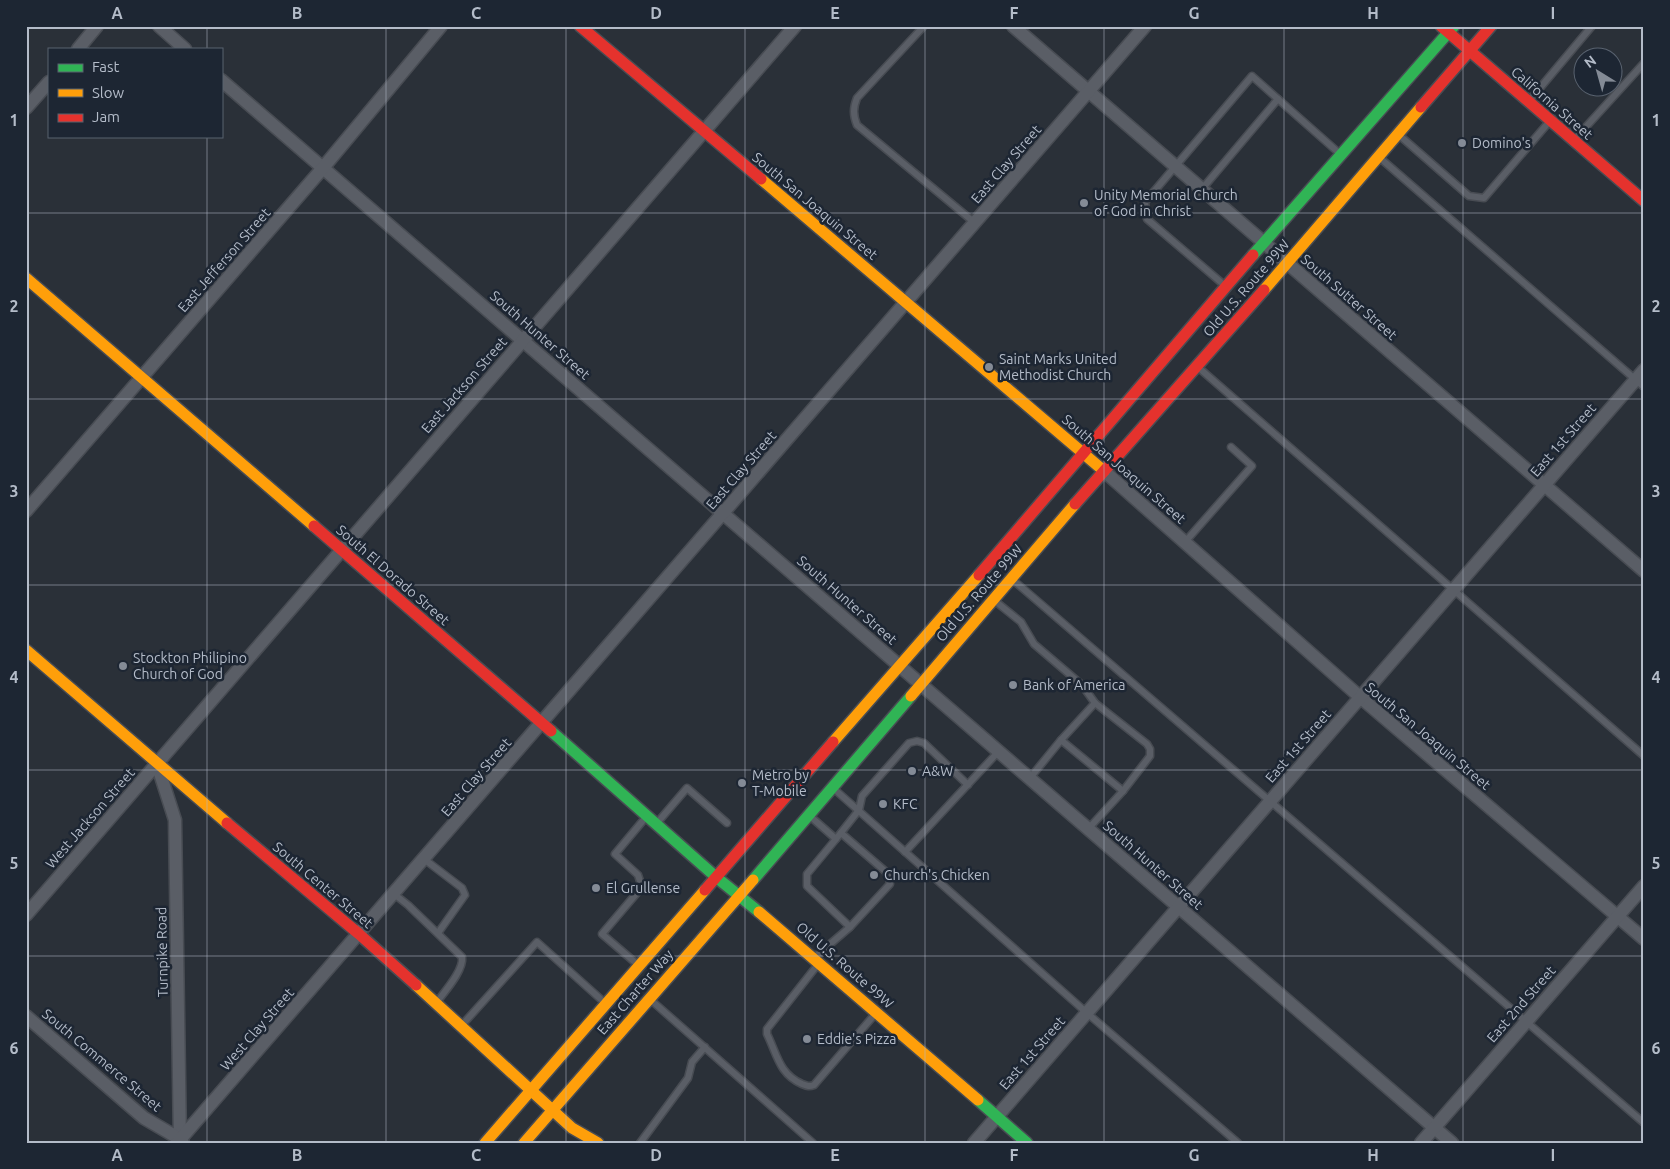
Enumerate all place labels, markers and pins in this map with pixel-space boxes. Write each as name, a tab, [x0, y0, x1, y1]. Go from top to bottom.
place label: Domino's	[1472, 135, 1531, 151]
marker: Domino's	[1456, 137, 1468, 149]
place label: Unity Memorial Church of God in Christ	[1094, 187, 1238, 219]
marker: Unity Memorial Church of God in Christ	[1078, 197, 1090, 209]
place label: Saint Marks United Methodist Church	[999, 351, 1117, 383]
marker: Saint Marks United Methodist Church	[983, 361, 995, 373]
place label: Stockton Philipino Church of God	[133, 650, 247, 682]
marker: Stockton Philipino Church of God	[117, 660, 129, 672]
place label: Bank of America	[1023, 677, 1125, 693]
marker: Bank of America	[1007, 679, 1019, 691]
place label: A&W	[922, 763, 953, 779]
marker: A&W	[906, 765, 918, 777]
place label: Metro by T-Mobile	[752, 767, 809, 799]
marker: Metro by T-Mobile	[736, 777, 748, 789]
place label: KFC	[893, 796, 918, 812]
marker: KFC	[877, 798, 889, 810]
place label: Church's Chicken	[884, 867, 990, 883]
marker: Church's Chicken	[868, 869, 880, 881]
place label: El Grullense	[606, 880, 680, 896]
marker: El Grullense	[590, 882, 602, 894]
place label: Eddie's Pizza	[817, 1031, 897, 1047]
marker: Eddie's Pizza	[801, 1033, 813, 1045]

